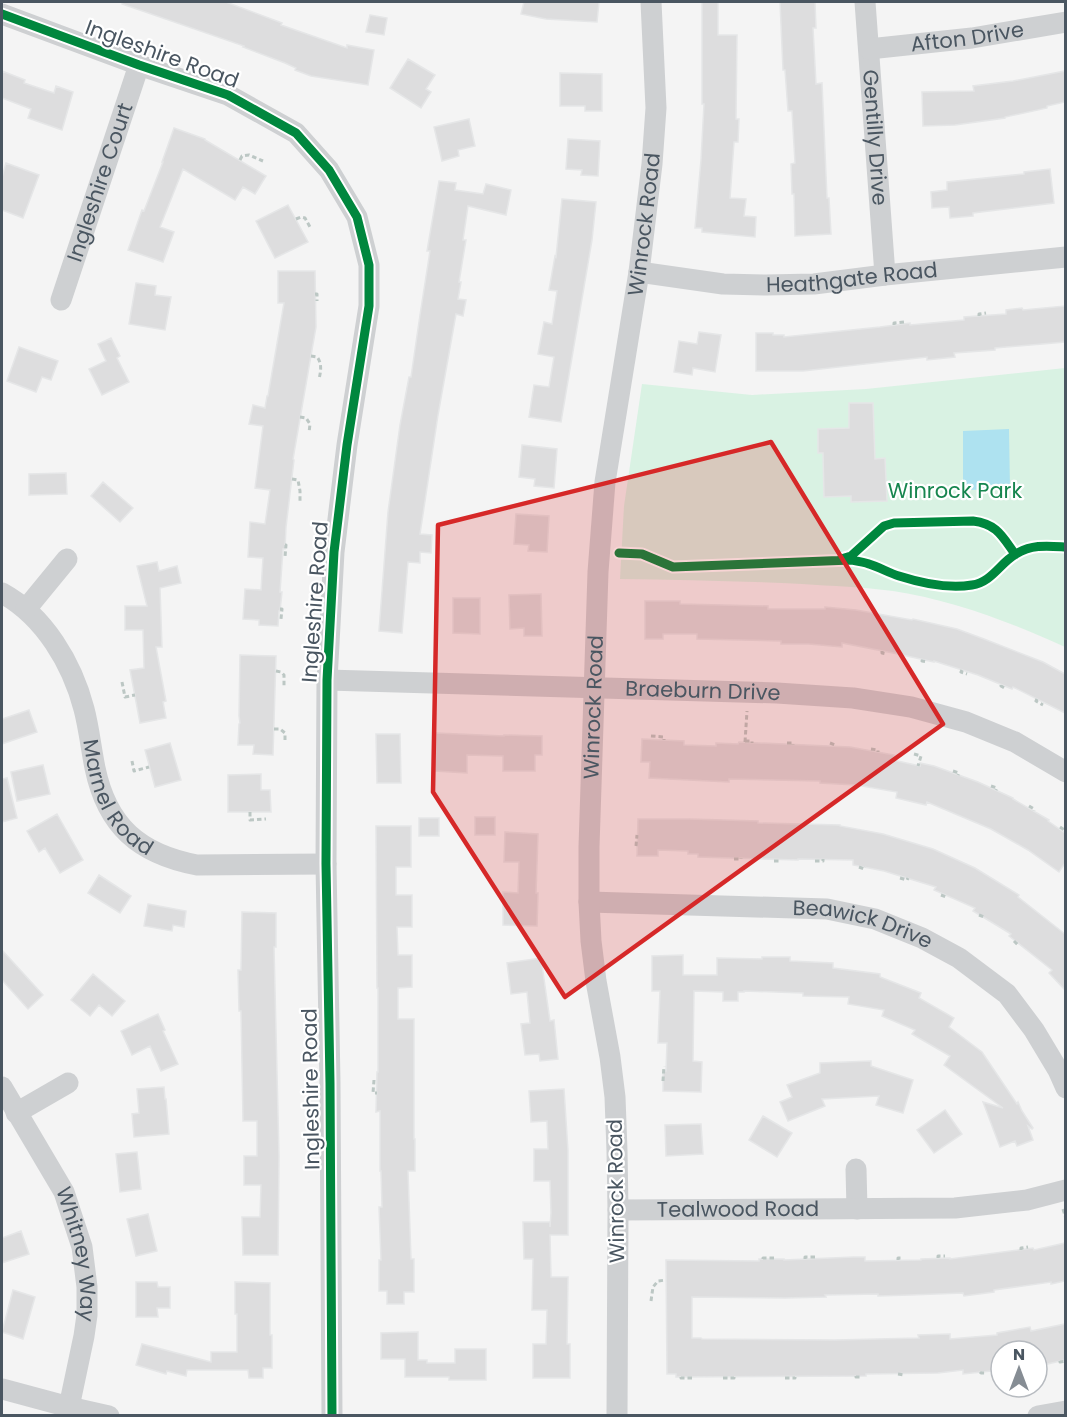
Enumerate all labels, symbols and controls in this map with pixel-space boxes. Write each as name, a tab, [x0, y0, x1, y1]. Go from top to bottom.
street label: Ingleshire Road	[81, 12, 243, 95]
street label: Afton Drive	[909, 14, 1026, 58]
street label: Gentilly Drive	[856, 69, 895, 207]
street label: Ingleshire Court	[60, 99, 139, 265]
street label: Winrock Road	[620, 152, 667, 298]
street label: Heathgate Road	[766, 255, 939, 299]
park label: Winrock Park	[888, 476, 1022, 505]
street label: Ingleshire Road	[294, 520, 335, 684]
street label: Winrock Road	[576, 634, 610, 780]
street label: Braeburn Drive	[625, 674, 781, 707]
street label: Marnel Road	[76, 737, 159, 862]
street label: Beawick Drive	[792, 893, 938, 955]
street label: Ingleshire Road	[295, 1008, 326, 1170]
street label: Winrock Road	[600, 1119, 631, 1263]
street label: Whitney Way	[49, 1183, 103, 1324]
street label: Tealwood Road	[657, 1194, 819, 1224]
north arrow	[989, 1339, 1049, 1399]
text: N	[1013, 1343, 1025, 1366]

